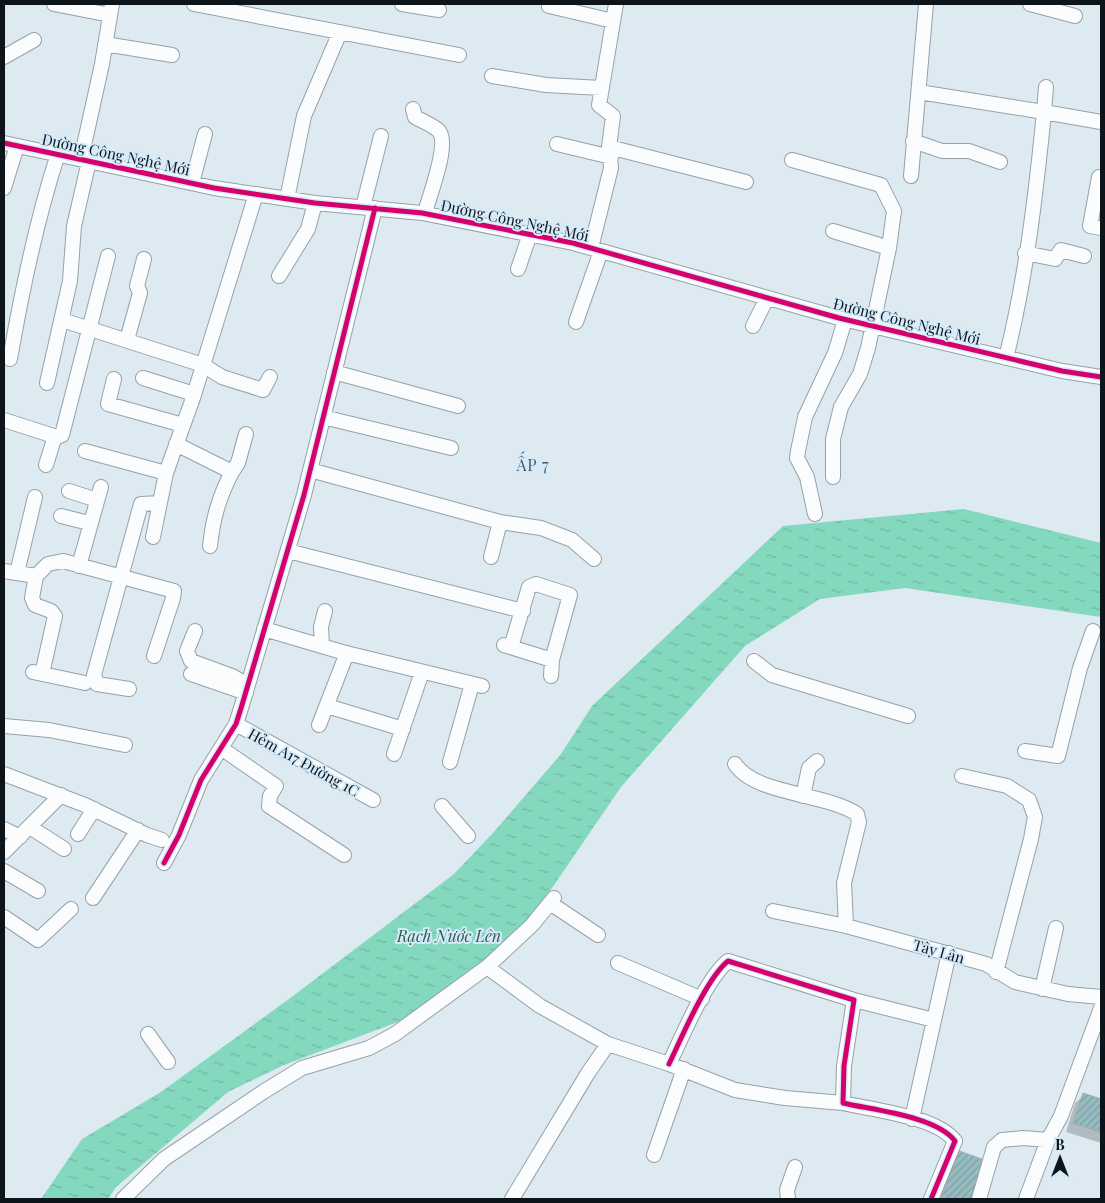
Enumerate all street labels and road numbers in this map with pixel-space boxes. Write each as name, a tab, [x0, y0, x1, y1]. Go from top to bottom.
street label: Đường Công Nghệ Mới	[40, 129, 193, 180]
street label: Đường Công Nghệ Mới	[439, 195, 592, 246]
street label: Đường Công Nghệ Mới	[831, 293, 983, 349]
street label: Hẻm A17 Đường 1C	[245, 723, 363, 801]
street label: Tây Lân	[911, 934, 967, 968]

